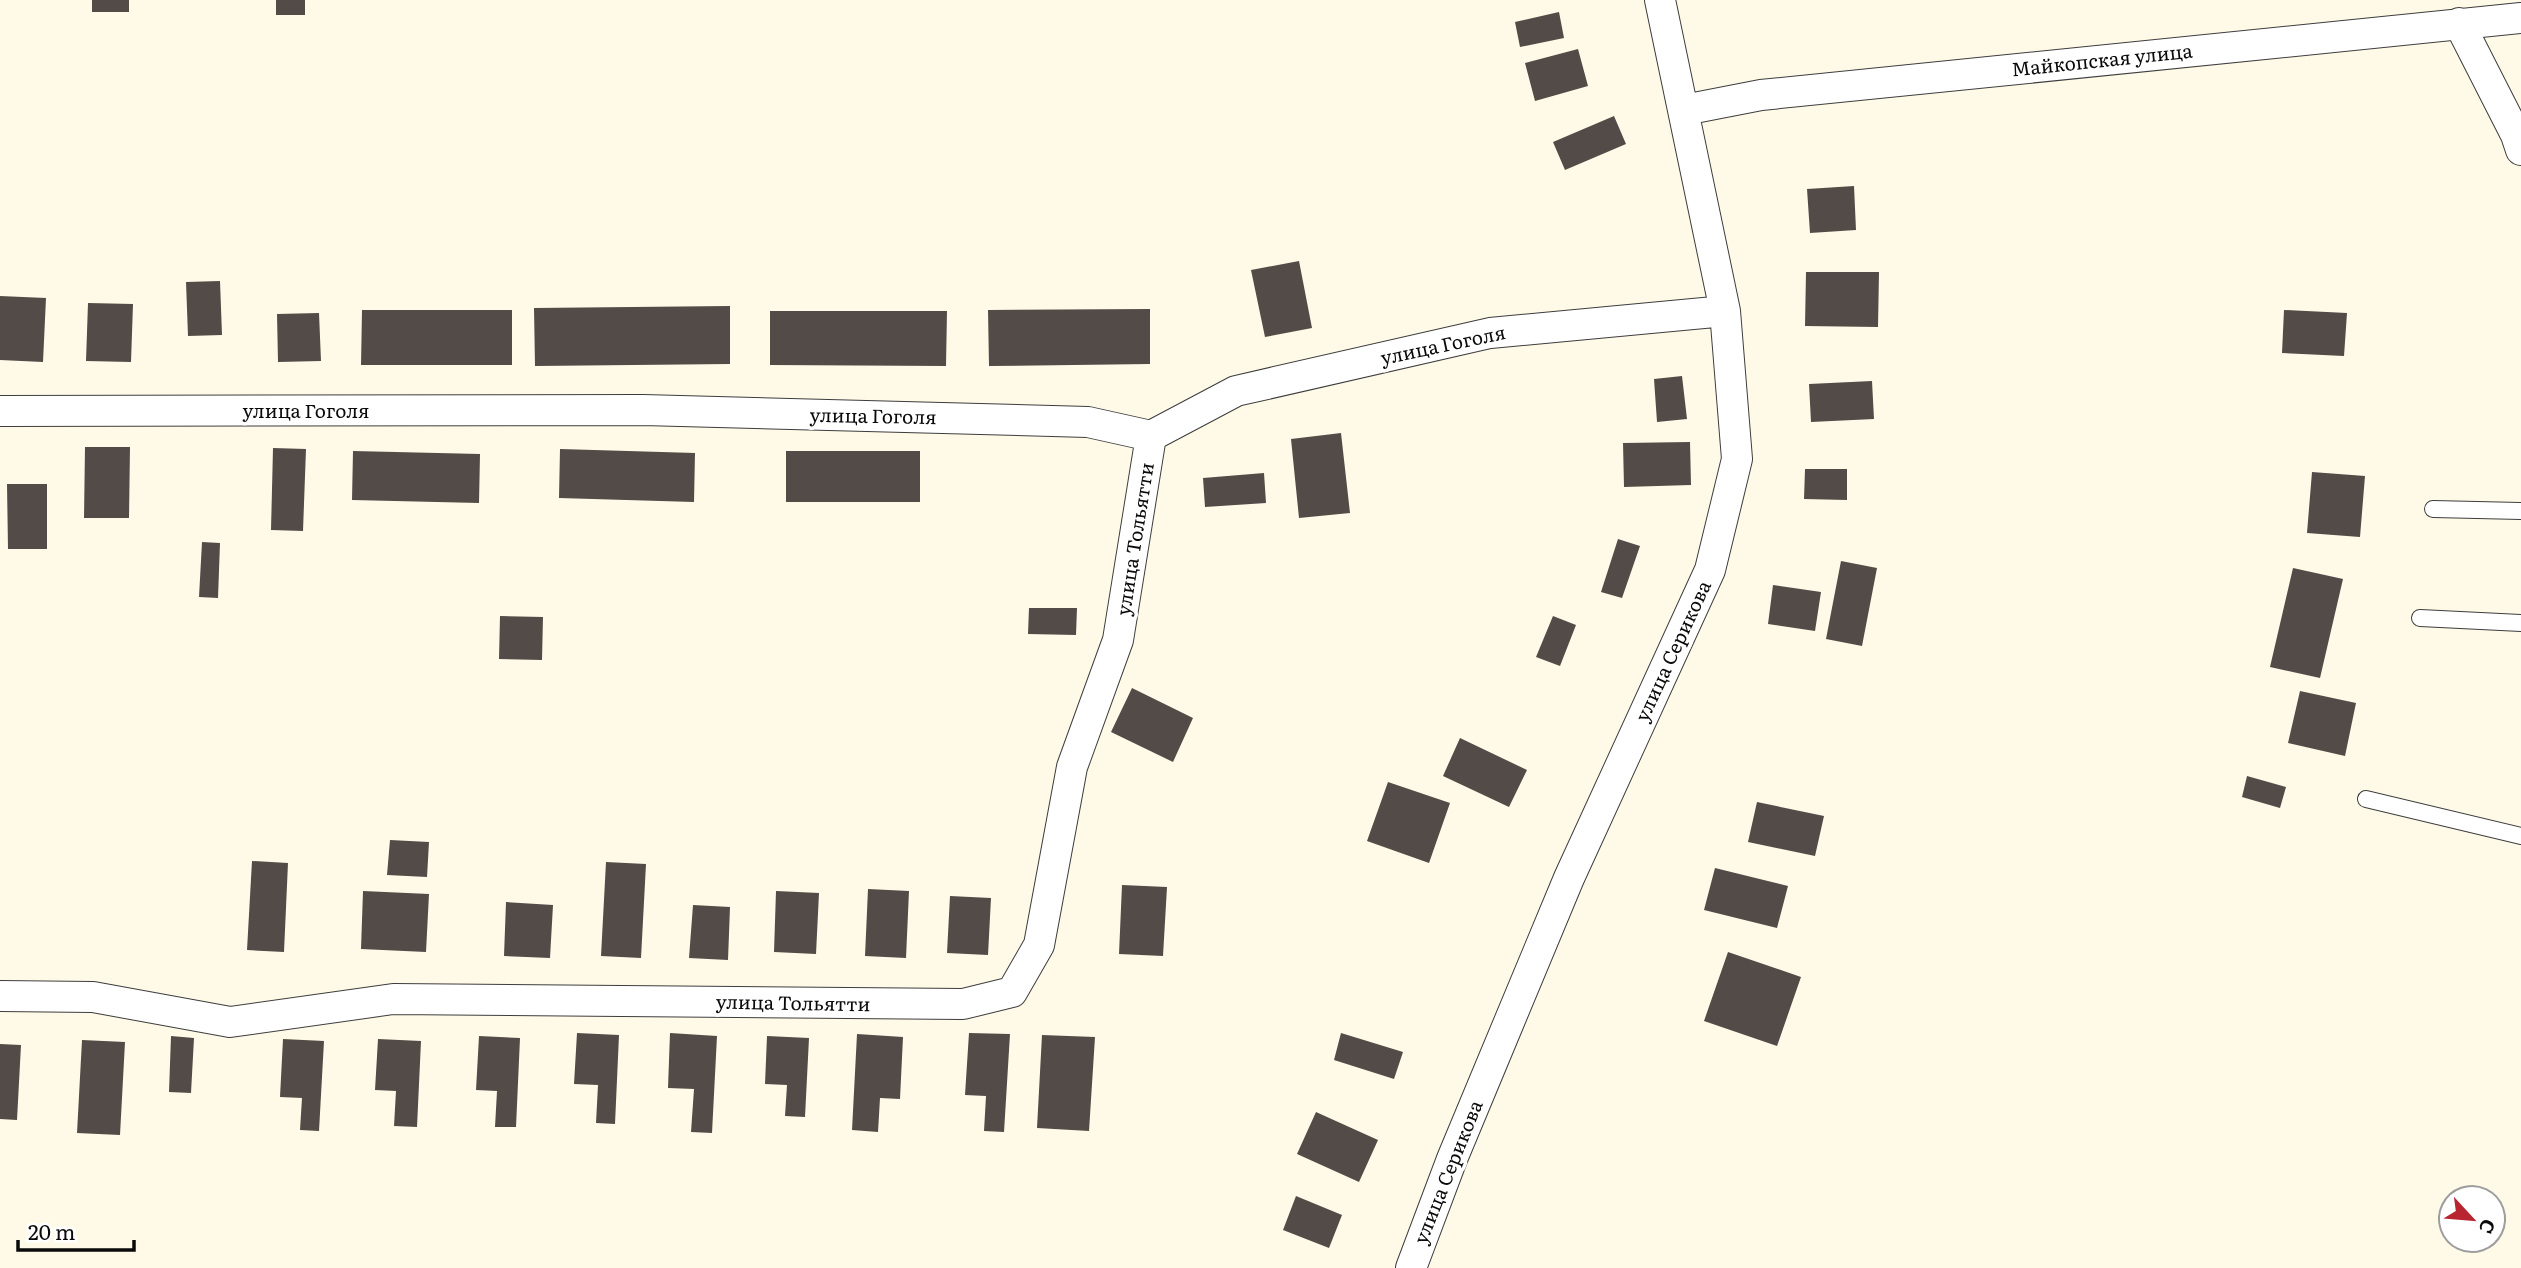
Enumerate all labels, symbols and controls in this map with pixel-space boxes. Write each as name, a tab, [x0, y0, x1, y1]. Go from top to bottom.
street label: Майкопская улица	[2010, 36, 2195, 82]
street label: улица Гоголя	[1378, 317, 1508, 371]
street label: улица Гоголя	[243, 396, 369, 424]
street label: улица Гоголя	[809, 400, 937, 430]
street label: улица Тольятти	[1108, 460, 1160, 617]
street label: улица Серикова	[1627, 575, 1717, 726]
street label: улица Тольятти	[716, 987, 871, 1017]
street label: улица Серикова	[1405, 1095, 1489, 1248]
north arrow	[2437, 1184, 2507, 1254]
scale bar	[18, 1208, 133, 1252]
text: 20 m	[28, 1215, 75, 1246]
text: С	[2473, 1215, 2504, 1239]

